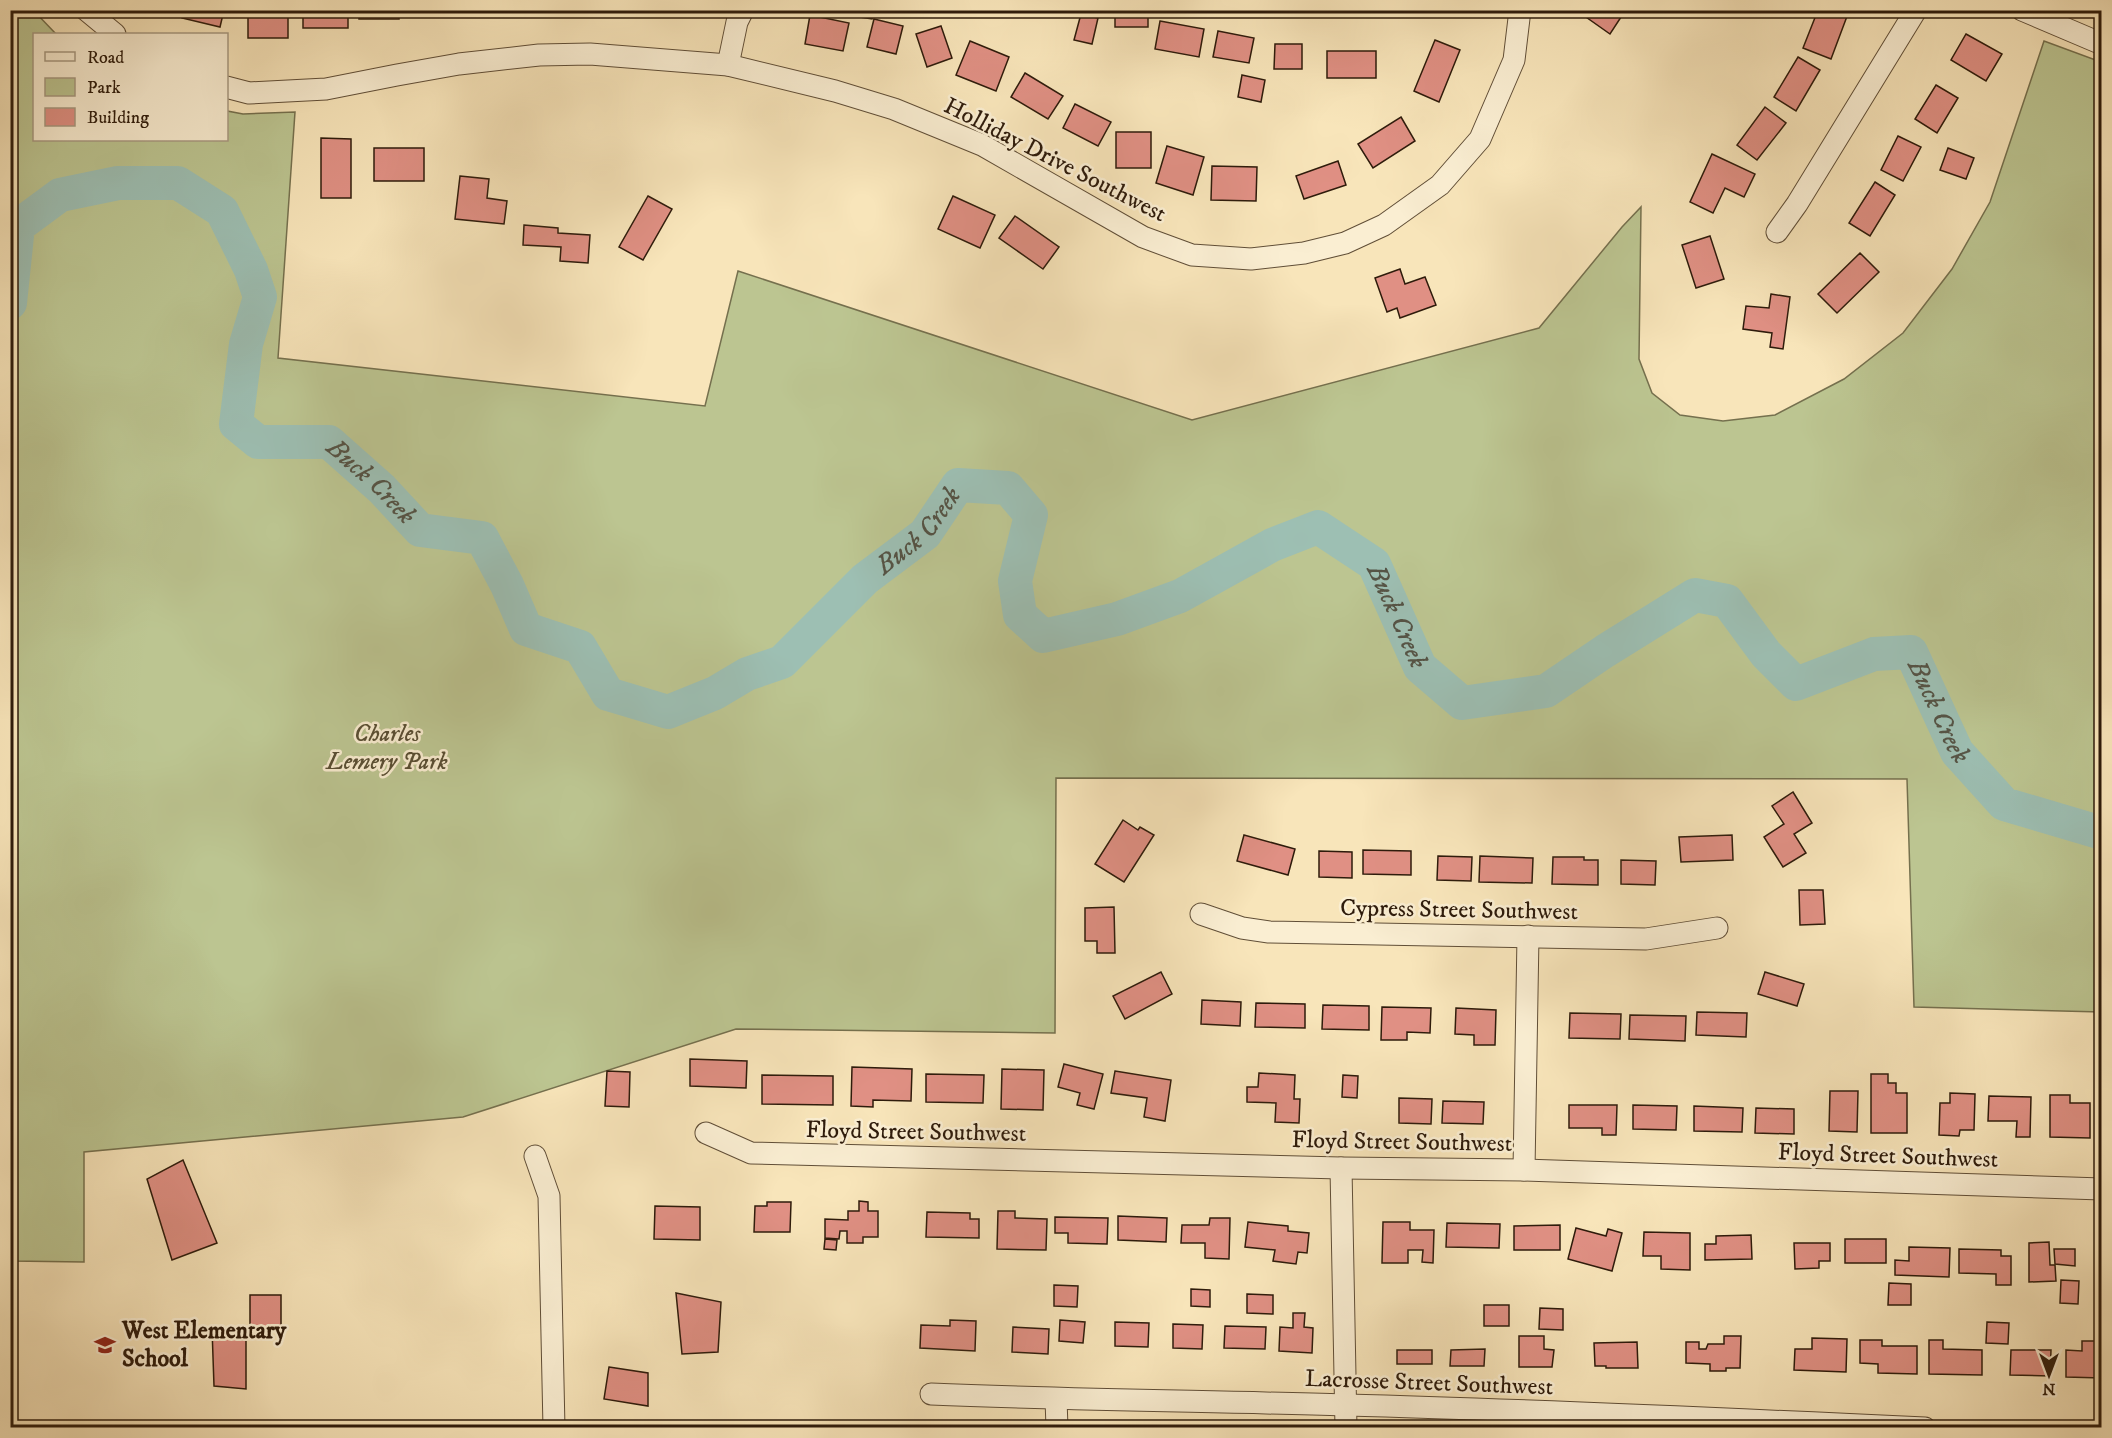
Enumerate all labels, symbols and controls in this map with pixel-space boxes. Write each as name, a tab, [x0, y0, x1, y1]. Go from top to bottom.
legend	[33, 33, 228, 141]
text: Road	[87, 47, 124, 69]
text: Park	[87, 77, 121, 99]
street label: Holliday Drive Southwest	[939, 91, 1172, 229]
text: Building	[87, 107, 149, 129]
water label: Buck Creek	[319, 431, 423, 531]
water label: Buck Creek	[868, 481, 968, 582]
water label: Buck Creek	[1359, 558, 1435, 673]
water label: Buck Creek	[1900, 653, 1976, 771]
park label: Charles Lemery Park	[324, 719, 448, 777]
street label: Cypress Street Southwest	[1340, 893, 1579, 927]
street label: Floyd Street Southwest	[805, 1115, 1027, 1149]
street label: Floyd Street Southwest	[1291, 1125, 1513, 1159]
street label: Floyd Street Southwest	[1777, 1137, 1999, 1175]
place label: West Elementary School	[121, 1316, 287, 1374]
school or university icon: West Elementary School	[93, 1333, 117, 1357]
north arrow	[2019, 1345, 2079, 1405]
street label: Lacrosse Street Southwest	[1304, 1364, 1554, 1402]
text: N	[2042, 1379, 2056, 1399]

